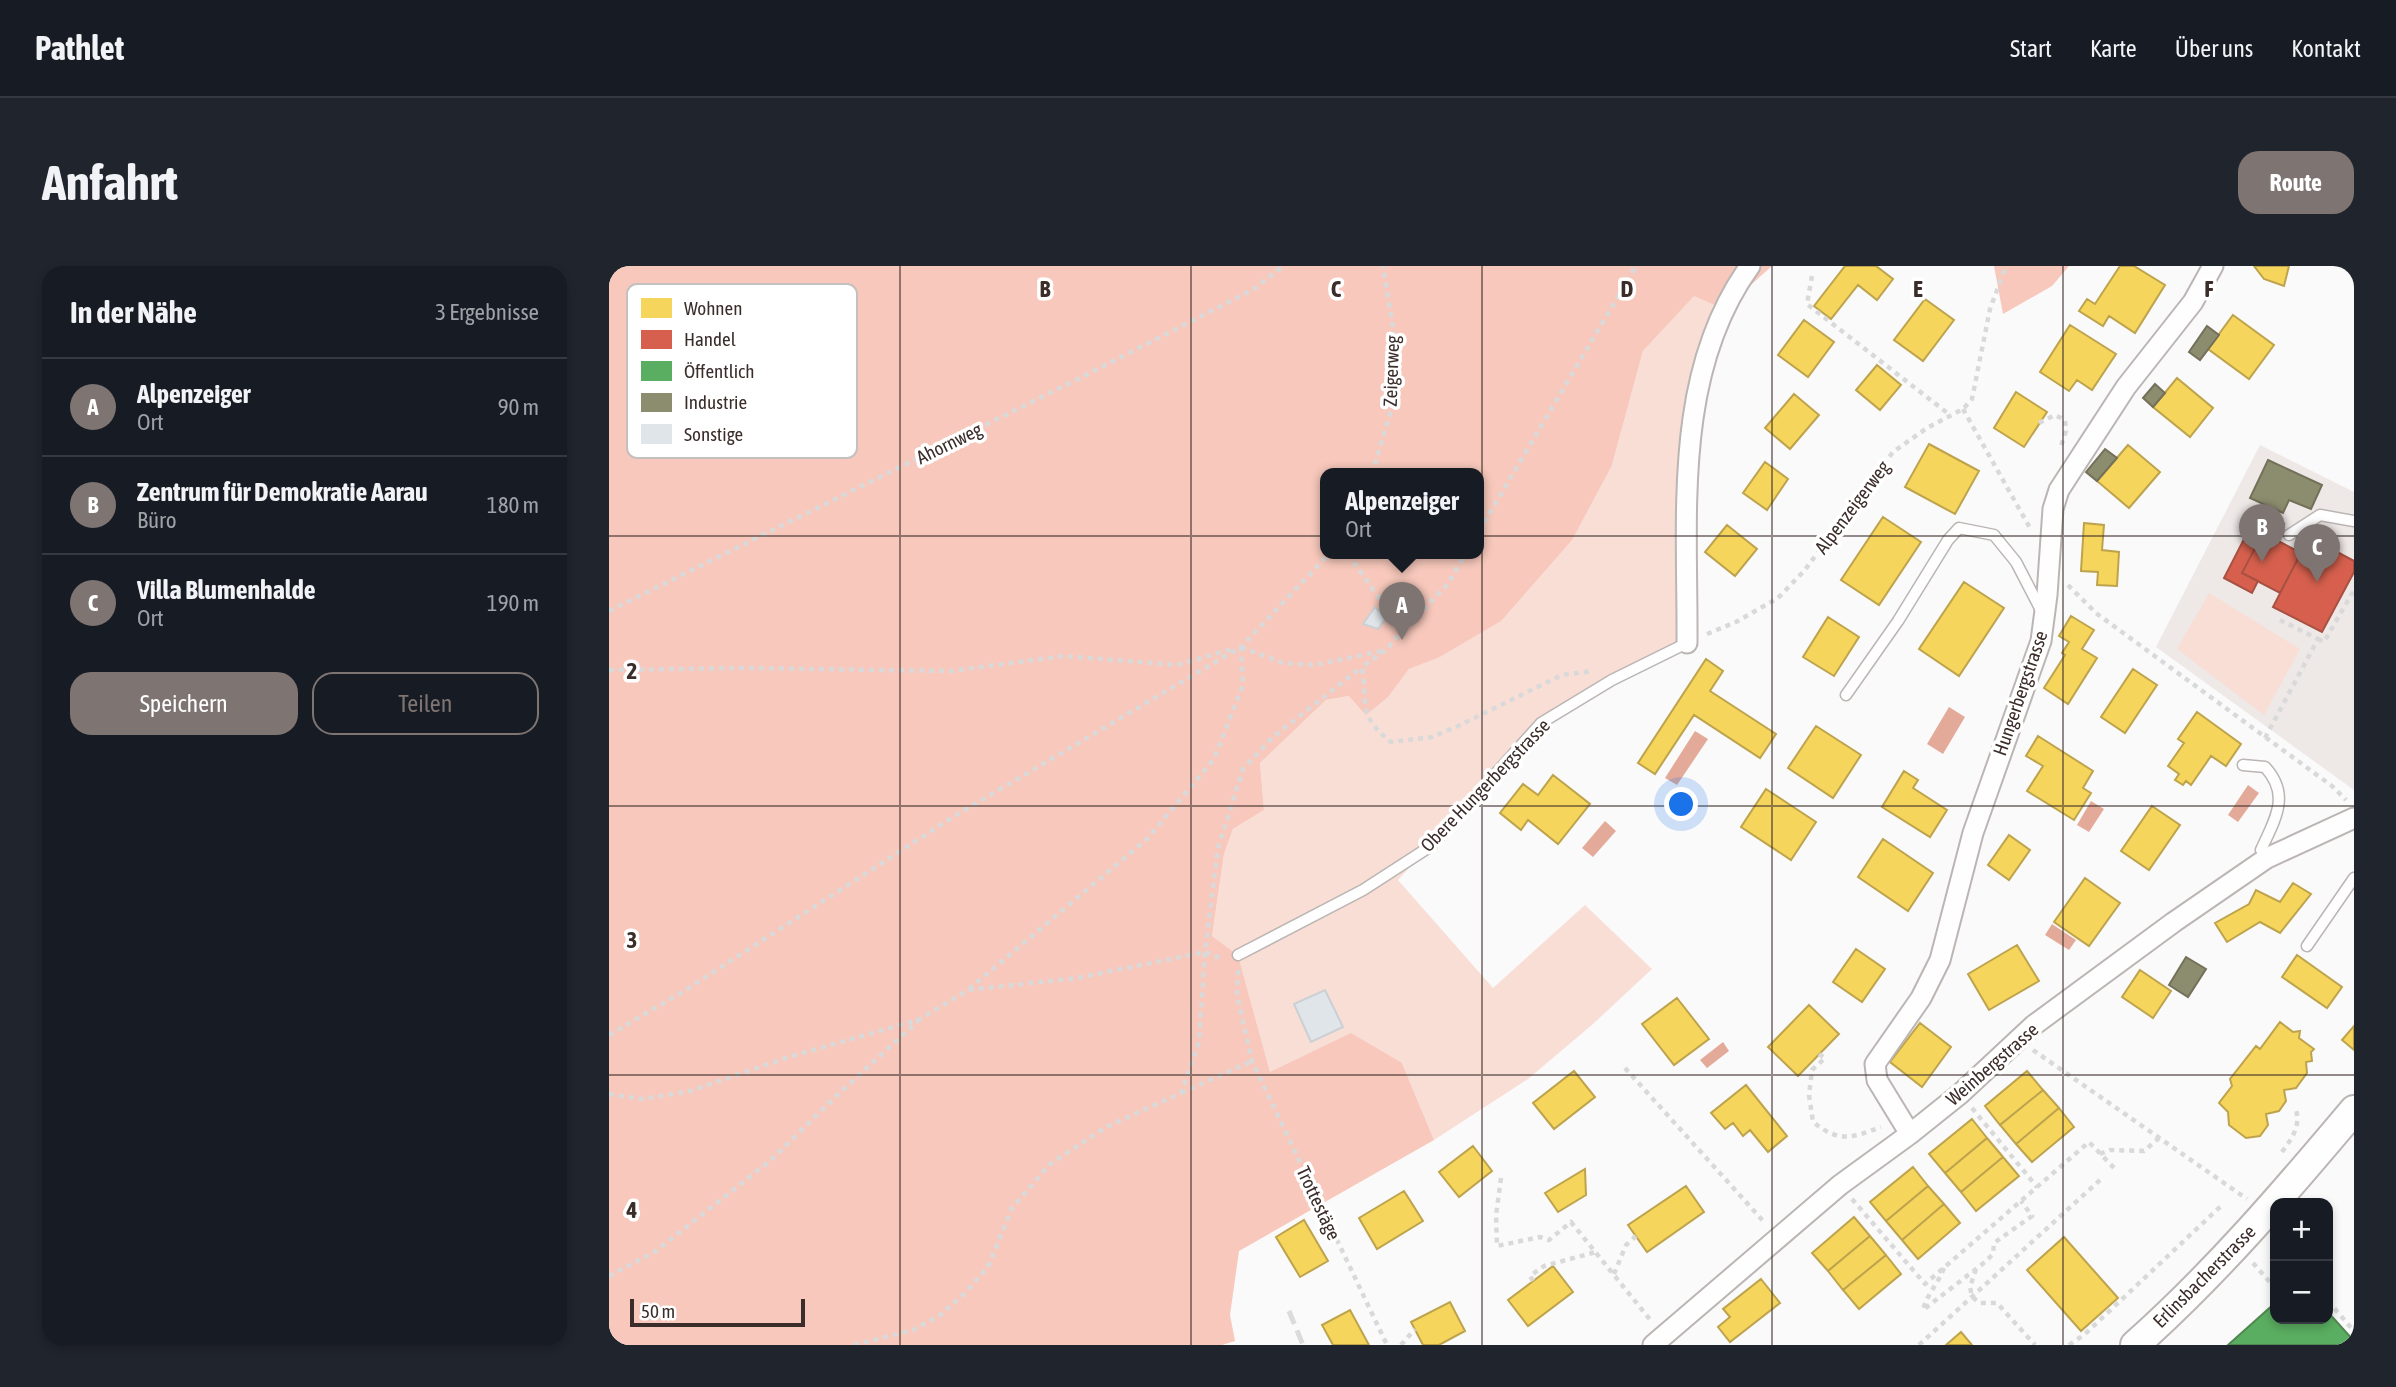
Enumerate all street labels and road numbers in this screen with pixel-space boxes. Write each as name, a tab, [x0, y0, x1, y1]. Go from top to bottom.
street label: Zeigerweg	[1379, 334, 1403, 407]
street label: Ahornweg	[913, 417, 986, 468]
street label: Alpenzeigerweg	[1810, 455, 1895, 558]
street label: Hungerbergstrasse	[1988, 628, 2052, 758]
street label: Obere Hungerbergstrasse	[1416, 714, 1554, 856]
street label: Weinbergstrasse	[1942, 1018, 2042, 1110]
street label: Trottestäge	[1292, 1163, 1346, 1243]
street label: Erlinsbacherstrasse	[2148, 1220, 2260, 1332]

